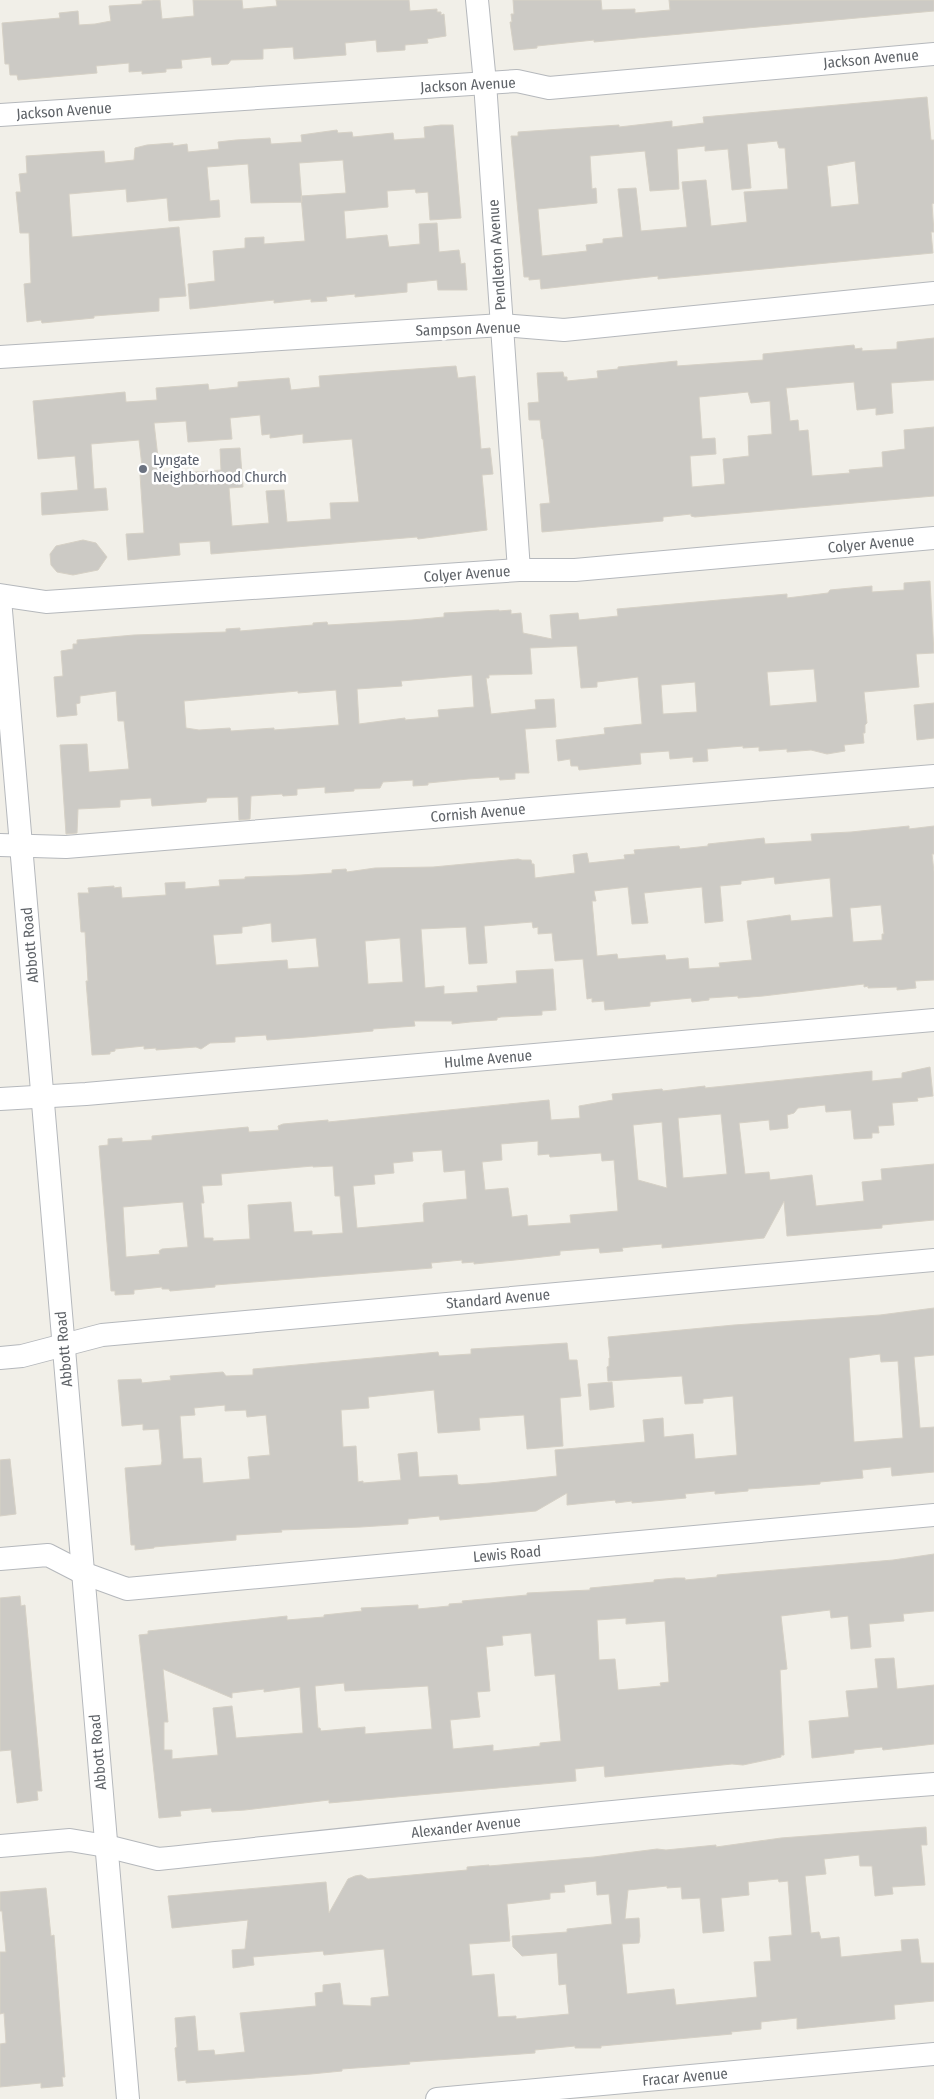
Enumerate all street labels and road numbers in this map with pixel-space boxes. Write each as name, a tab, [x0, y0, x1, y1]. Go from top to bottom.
street label: Jackson Avenue	[823, 46, 919, 72]
street label: Jackson Avenue	[420, 74, 516, 96]
street label: Jackson Avenue	[16, 99, 112, 123]
street label: Pendleton Avenue	[484, 199, 510, 311]
street label: Sampson Avenue	[415, 318, 521, 340]
street label: Colyer Avenue	[827, 531, 915, 557]
street label: Colyer Avenue	[423, 562, 511, 586]
street label: Cornish Avenue	[430, 800, 526, 826]
street label: Abbott Road	[18, 906, 42, 984]
street label: Hulme Avenue	[443, 1046, 533, 1072]
street label: Standard Avenue	[445, 1285, 551, 1313]
street label: Abbott Road	[52, 1310, 76, 1388]
street label: Lewis Road	[472, 1542, 542, 1566]
street label: Abbott Road	[86, 1713, 110, 1791]
street label: Alexander Avenue	[410, 1812, 522, 1842]
street label: Fracar Avenue	[642, 2064, 728, 2090]

